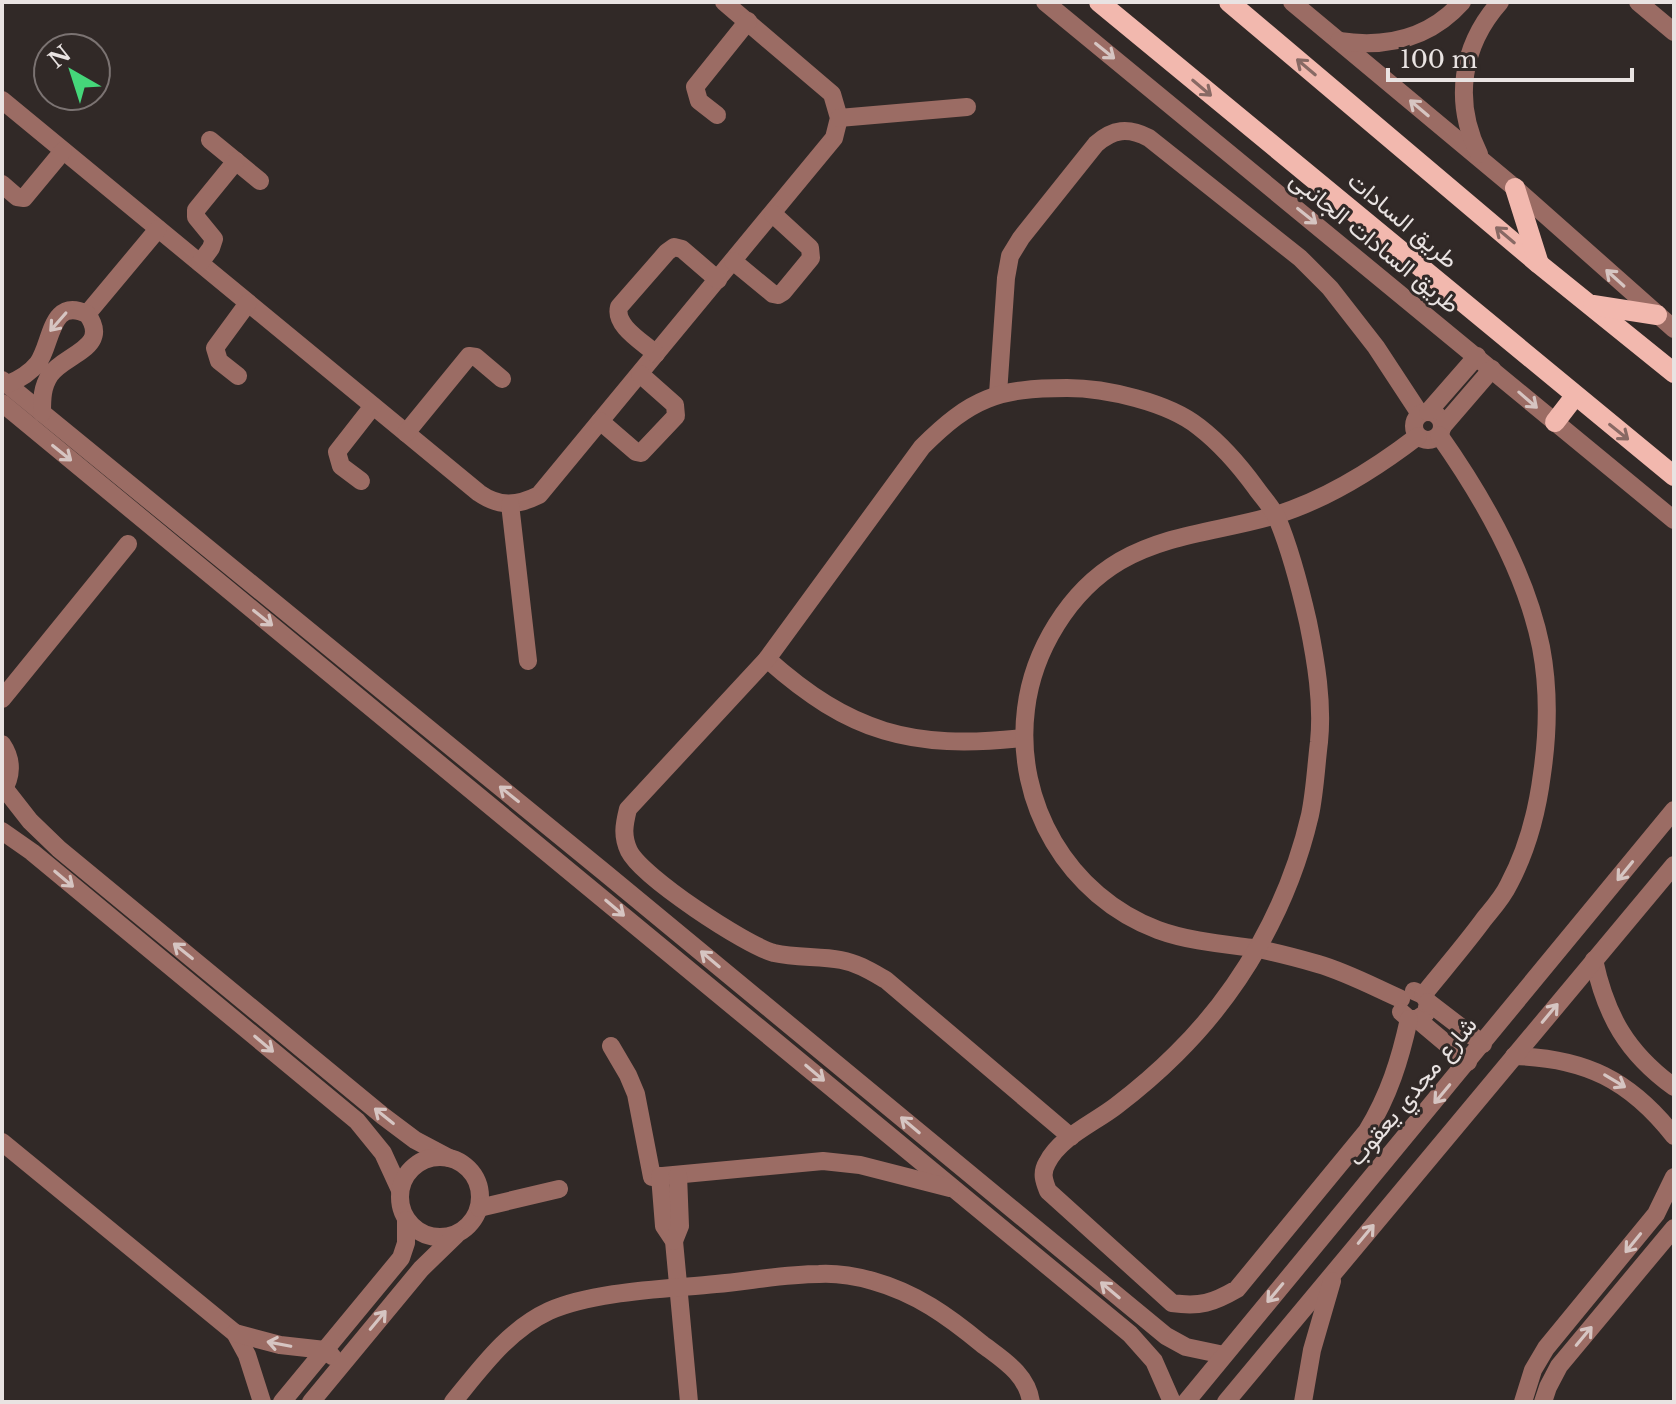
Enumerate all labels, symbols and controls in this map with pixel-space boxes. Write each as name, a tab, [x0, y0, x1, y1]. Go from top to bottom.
north arrow	[32, 32, 112, 112]
scale bar	[1388, 32, 1632, 82]
text: N	[43, 40, 77, 74]
one-way arrow	[1095, 42, 1116, 60]
text: 100 m	[1400, 45, 1478, 74]
one-way arrow	[1297, 58, 1317, 76]
one-way arrow	[1192, 79, 1212, 97]
one-way arrow	[1409, 99, 1430, 117]
street label: طريق السادات الجانبى	[1284, 165, 1466, 320]
street label: طريق السادات	[1341, 166, 1464, 275]
one-way arrow	[1296, 207, 1316, 225]
one-way arrow	[1495, 226, 1516, 244]
one-way arrow	[1606, 269, 1626, 287]
one-way arrow	[49, 311, 68, 332]
one-way arrow	[1518, 391, 1538, 409]
one-way arrow	[1608, 423, 1629, 440]
one-way arrow	[51, 444, 72, 462]
one-way arrow	[252, 609, 273, 627]
one-way arrow	[499, 785, 520, 802]
one-way arrow	[1616, 860, 1633, 881]
one-way arrow	[53, 870, 74, 888]
one-way arrow	[604, 899, 625, 917]
one-way arrow	[173, 942, 194, 960]
one-way arrow	[700, 950, 720, 968]
one-way arrow	[1541, 1003, 1559, 1024]
street label: شارع مجدي يعقوب	[1341, 1011, 1487, 1175]
one-way arrow	[253, 1035, 274, 1053]
one-way arrow	[805, 1064, 825, 1082]
one-way arrow	[1603, 1073, 1626, 1089]
one-way arrow	[1433, 1083, 1451, 1103]
one-way arrow	[374, 1108, 395, 1125]
one-way arrow	[900, 1116, 921, 1133]
one-way arrow	[1357, 1225, 1375, 1245]
one-way arrow	[1624, 1232, 1642, 1252]
one-way arrow	[1100, 1281, 1121, 1299]
one-way arrow	[1266, 1282, 1284, 1303]
one-way arrow	[370, 1310, 387, 1331]
one-way arrow	[1575, 1327, 1593, 1347]
one-way arrow	[267, 1336, 293, 1351]

